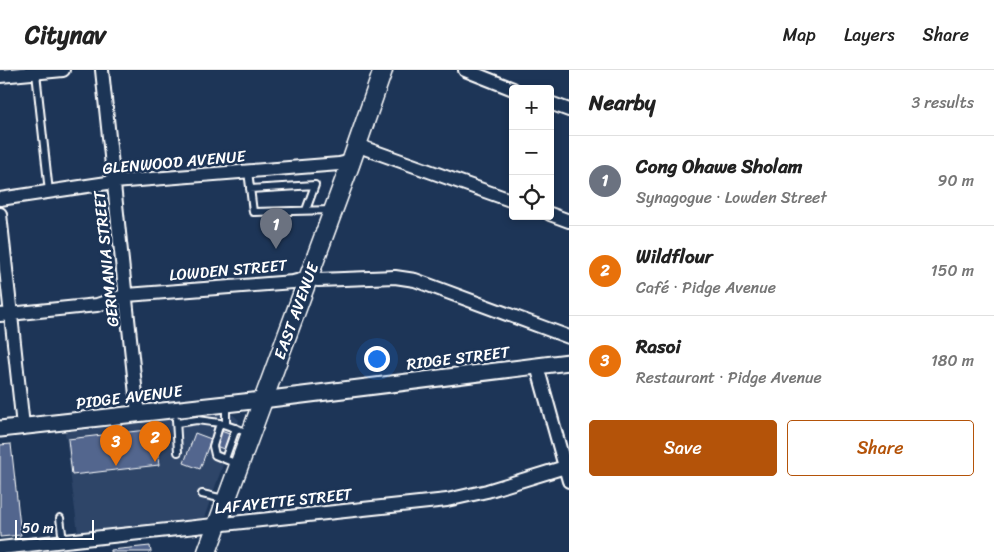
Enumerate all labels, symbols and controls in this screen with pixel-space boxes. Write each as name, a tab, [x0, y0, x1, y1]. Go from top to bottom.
text: Citynav	[25, 14, 106, 56]
text: Map	[783, 19, 816, 51]
text: Layers	[844, 19, 895, 51]
text: Share	[923, 19, 969, 51]
text: Nearby	[589, 84, 655, 122]
map controls	[509, 85, 554, 220]
button: +	[509, 85, 554, 130]
text: 3 results	[911, 88, 974, 117]
button: −	[509, 130, 554, 175]
street label: GLENWOOD AVENUE	[101, 141, 248, 183]
text: Cong Ohawe Sholam	[636, 150, 802, 183]
text: 1	[602, 166, 608, 195]
text: 90 m	[938, 166, 974, 195]
button: locate	[509, 175, 554, 220]
text: Synagogue · Lowden Street	[636, 183, 827, 212]
street label: GERMANIA STREET	[84, 188, 128, 328]
pin: 1	[260, 208, 292, 249]
text: Wildflour	[636, 240, 713, 273]
street label: LOWDEN STREET	[168, 250, 290, 290]
text: 2	[600, 256, 610, 285]
text: 150 m	[931, 256, 974, 285]
street label: EAST AVENUE	[265, 257, 327, 364]
text: Café · Pidge Avenue	[636, 273, 776, 302]
text: Rasoi	[636, 330, 681, 363]
street label: RIDGE STREET	[405, 337, 512, 379]
your location	[364, 346, 390, 372]
text: 3	[601, 346, 609, 375]
text: 180 m	[931, 346, 974, 375]
text: Restaurant · Pidge Avenue	[636, 363, 822, 392]
street label: PIDGE AVENUE	[74, 376, 185, 418]
button: Save	[589, 420, 777, 476]
button: Share	[787, 420, 974, 476]
pin: 2	[139, 421, 171, 462]
pin: 3	[100, 425, 132, 466]
street label: LAFAYETTE STREET	[213, 479, 354, 523]
text: 50 m	[22, 516, 54, 541]
scale bar	[15, 517, 94, 540]

